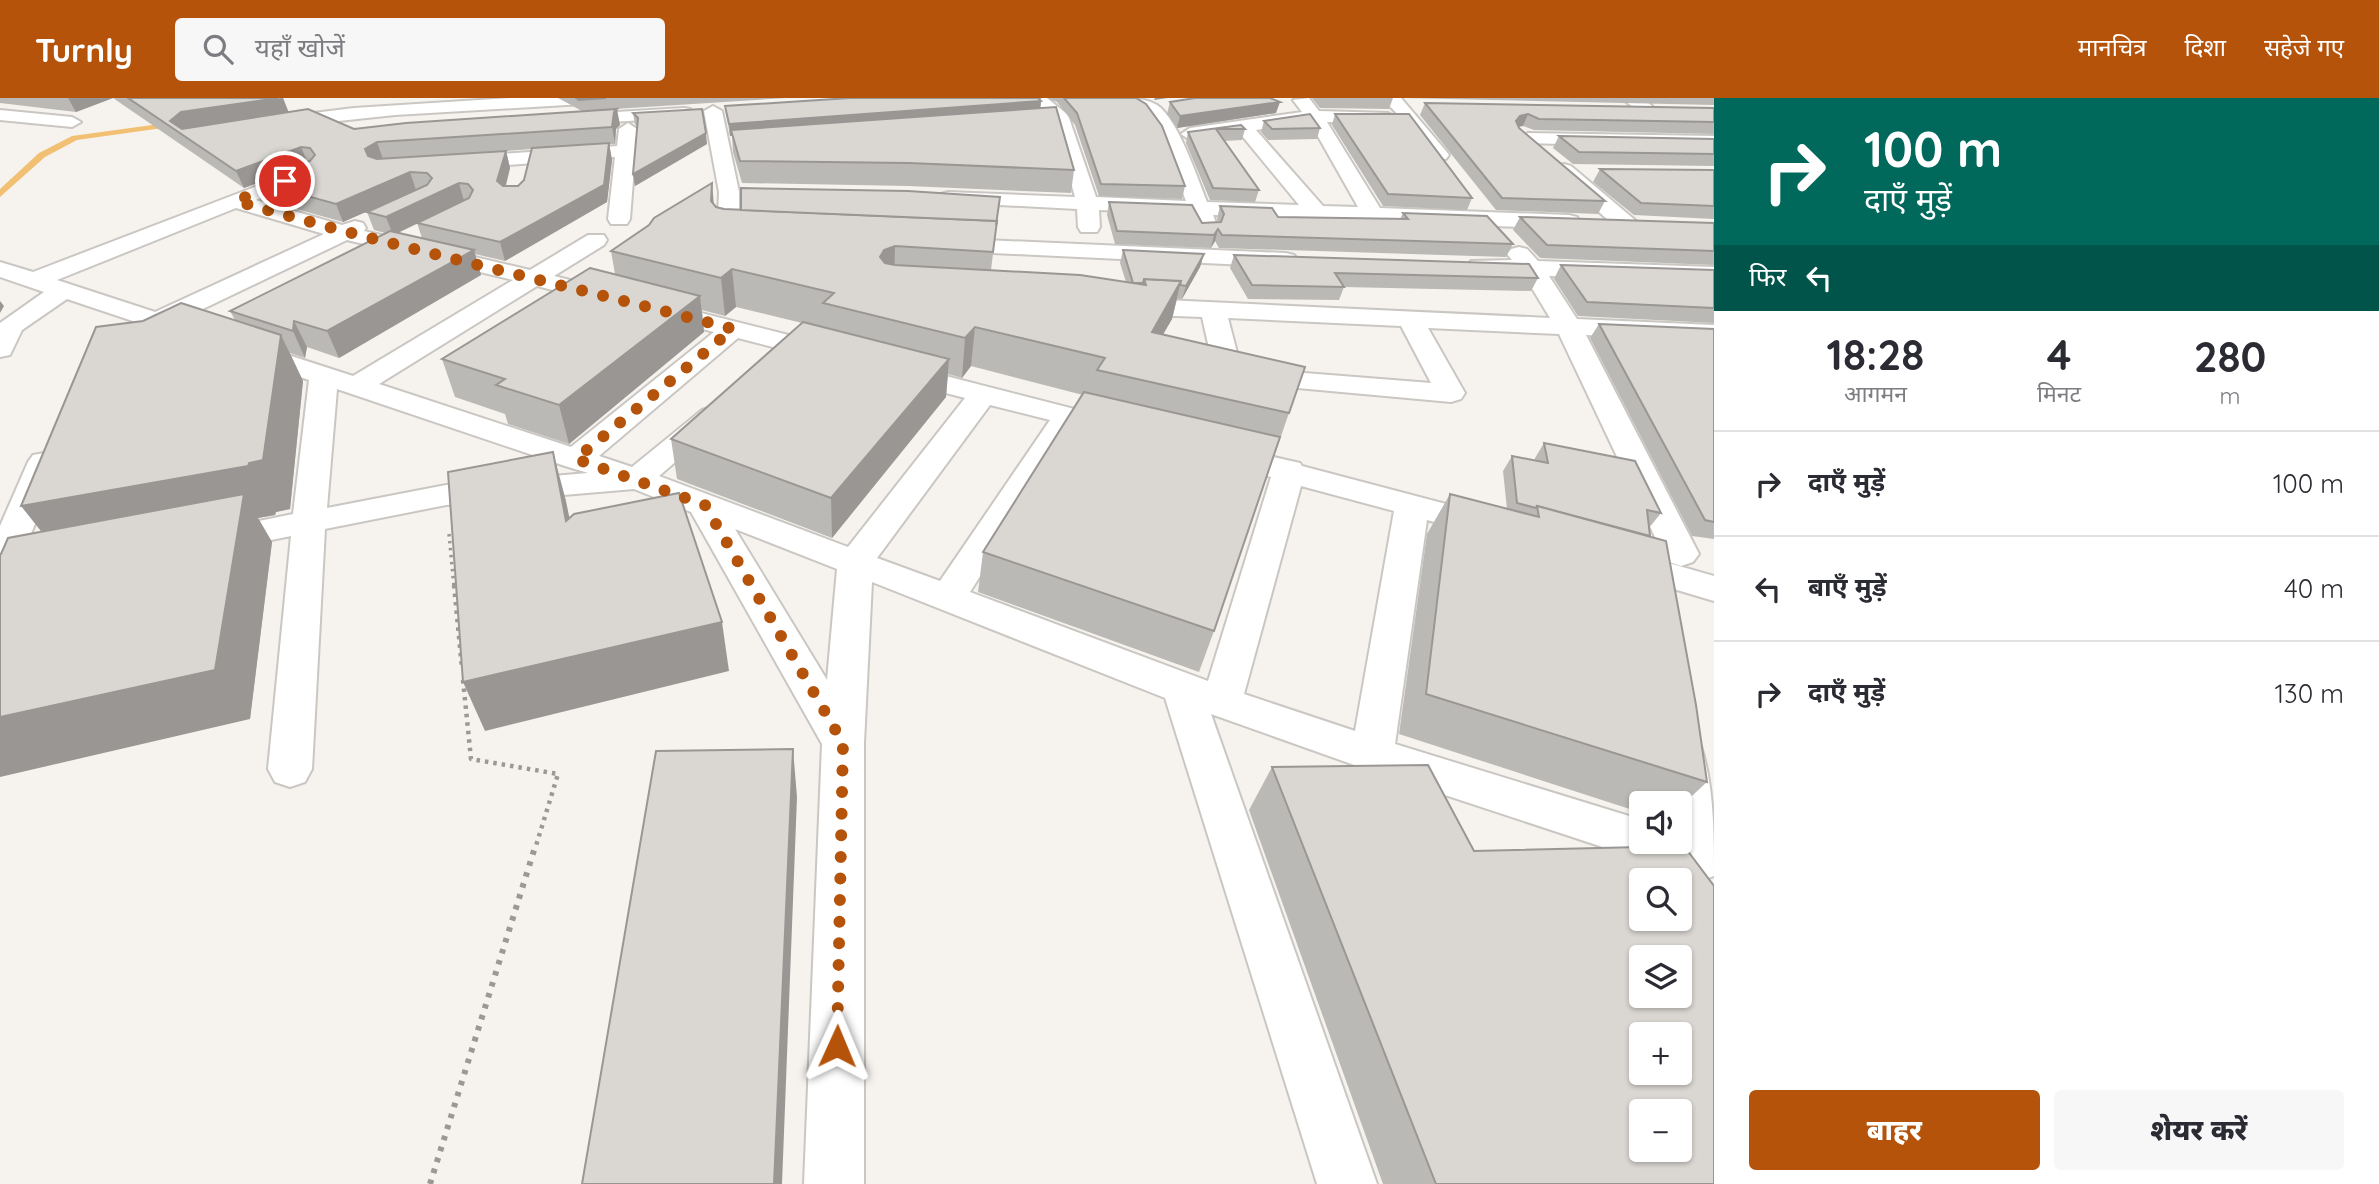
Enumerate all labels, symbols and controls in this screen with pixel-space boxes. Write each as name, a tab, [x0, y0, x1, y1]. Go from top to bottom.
search box	[175, 18, 665, 81]
text: Turnly	[35, 29, 133, 70]
icon: search	[199, 30, 237, 68]
text: यहाँ खोजें	[255, 31, 345, 64]
text: मानचित्र	[2078, 32, 2146, 62]
text: दिशा	[2184, 32, 2226, 62]
text: सहेजे गए	[2264, 32, 2344, 62]
text: 100 m	[1864, 118, 2002, 179]
icon: right	[1749, 126, 1840, 217]
pin	[255, 151, 315, 211]
icon: arrive	[266, 162, 304, 200]
text: दाएँ मुड़ें	[1864, 179, 1952, 219]
icon: left	[1800, 259, 1838, 297]
text: फिर	[1749, 260, 1786, 293]
text: 18:28	[1827, 328, 1924, 381]
text: 4	[2047, 328, 2071, 381]
text: 280	[2194, 330, 2266, 383]
text: आगमन	[1844, 379, 1907, 408]
text: मिनट	[2037, 379, 2081, 408]
text: m	[2220, 381, 2240, 410]
icon: right	[1749, 465, 1787, 503]
text: दाएँ मुड़ें	[1808, 465, 1885, 498]
text: 100 m	[2273, 467, 2344, 500]
icon: left	[1749, 570, 1787, 608]
text: बाएँ मुड़ें	[1808, 570, 1887, 603]
text: 40 m	[2284, 572, 2344, 605]
icon: right	[1749, 675, 1787, 713]
text: दाएँ मुड़ें	[1808, 675, 1885, 708]
text: 130 m	[2274, 677, 2344, 710]
map controls	[1629, 791, 1692, 1162]
button: sound	[1629, 791, 1692, 854]
button: search	[1629, 868, 1692, 931]
button: layers	[1629, 945, 1692, 1008]
position arrow	[800, 1009, 874, 1083]
button: +	[1629, 1022, 1692, 1085]
button: बाहर	[1749, 1090, 2040, 1170]
button: शेयर करें	[2054, 1090, 2344, 1170]
button: −	[1629, 1099, 1692, 1162]

